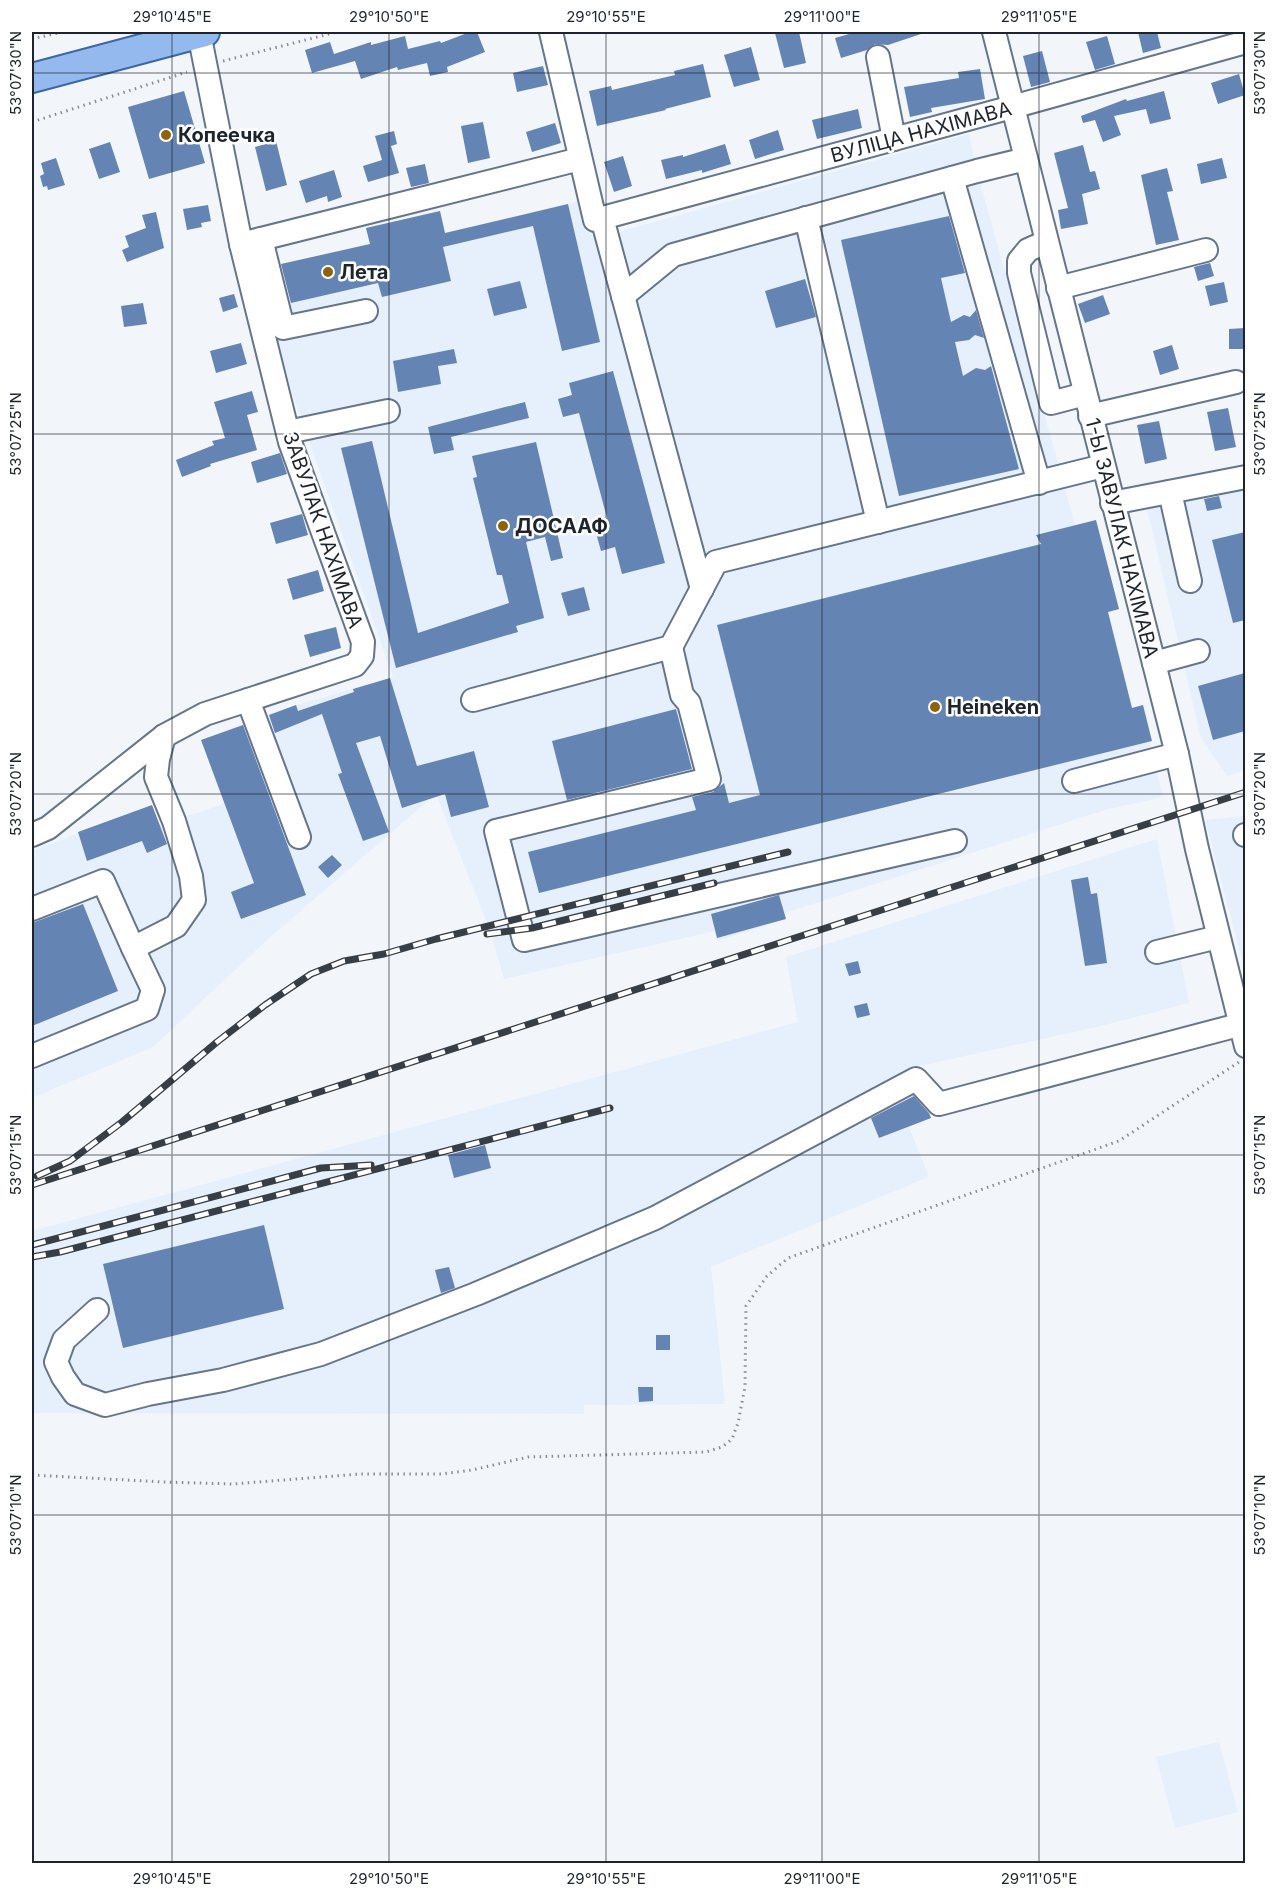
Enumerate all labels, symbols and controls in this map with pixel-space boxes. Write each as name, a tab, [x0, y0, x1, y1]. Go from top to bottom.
text: 29°10'45"E	[132, 7, 212, 26]
text: 29°10'50"E	[349, 7, 429, 26]
text: 29°10'55"E	[566, 7, 646, 26]
text: 29°11'00"E	[784, 7, 860, 26]
text: 29°11'05"E	[1001, 7, 1077, 26]
text: 53°07'30"N	[6, 31, 25, 115]
text: 53°07'30"N	[1250, 31, 1269, 115]
street label: ВУЛІЦА НАХІМАВА	[828, 96, 1014, 168]
place label: Копеечка	[178, 123, 275, 147]
marker: Копеечка	[159, 128, 173, 142]
place label: Лета	[340, 260, 388, 284]
marker: Лета	[321, 265, 335, 279]
text: 53°07'25"N	[6, 392, 25, 476]
text: 53°07'25"N	[1250, 392, 1269, 476]
street label: 1-Ы ЗАВУЛАК НАХІМАВА	[1081, 415, 1164, 661]
street label: ЗАВУЛАК НАХІМАВА	[278, 429, 368, 632]
place label: ДОСААФ	[515, 514, 608, 538]
marker: ДОСААФ	[496, 519, 510, 533]
place label: Heineken	[947, 695, 1039, 719]
marker: Heineken	[928, 700, 942, 714]
text: 53°07'20"N	[6, 752, 25, 836]
text: 53°07'20"N	[1250, 752, 1269, 836]
text: 53°07'15"N	[6, 1115, 25, 1195]
text: 53°07'15"N	[1250, 1115, 1269, 1195]
text: 53°07'10"N	[6, 1474, 25, 1556]
text: 53°07'10"N	[1250, 1474, 1269, 1556]
text: 29°10'45"E	[132, 1869, 212, 1888]
text: 29°10'50"E	[349, 1869, 429, 1888]
text: 29°10'55"E	[566, 1869, 646, 1888]
text: 29°11'00"E	[784, 1869, 860, 1888]
text: 29°11'05"E	[1001, 1869, 1077, 1888]

